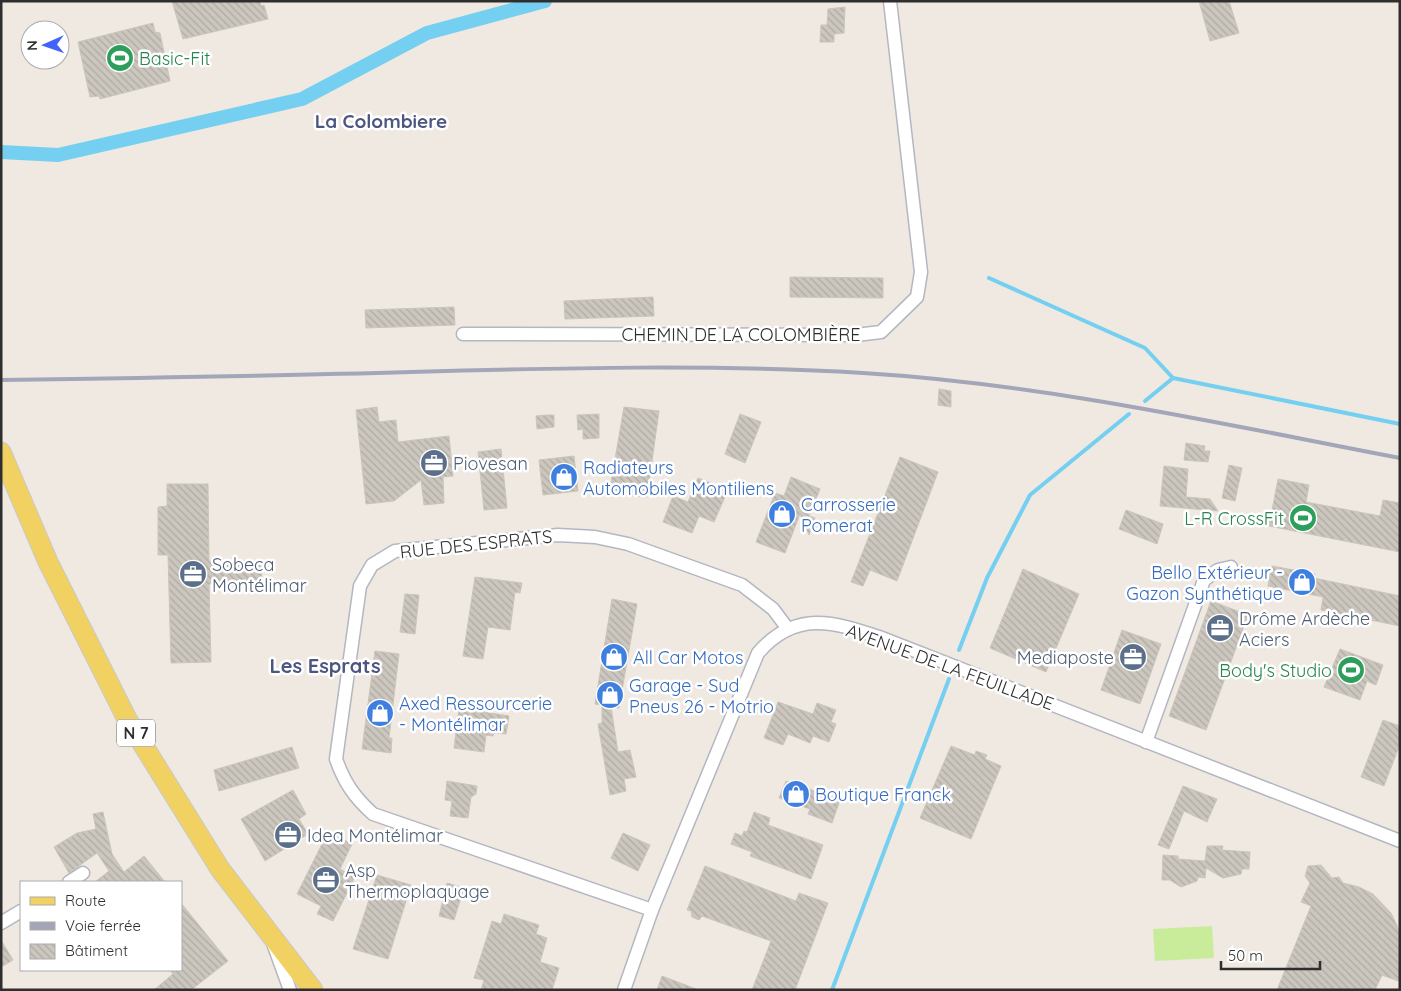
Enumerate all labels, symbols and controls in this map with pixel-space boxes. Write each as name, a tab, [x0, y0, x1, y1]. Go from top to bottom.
north arrow	[20, 20, 70, 70]
text: N	[23, 40, 41, 51]
sports icon: Basic-Fit	[105, 43, 135, 73]
place label: Basic-Fit	[139, 47, 210, 70]
district label: La Colombiere	[315, 109, 447, 133]
street label: CHEMIN DE LA COLOMBIÈRE	[622, 323, 860, 346]
office icon: Piovesan	[419, 448, 449, 478]
place label: Piovesan	[453, 452, 528, 475]
place label: Radiateurs Automobiles Montiliens	[583, 456, 774, 500]
shop icon: Radiateurs Automobiles Montiliens	[549, 462, 579, 492]
place label: Carrosserie Pomerat	[801, 493, 896, 537]
shop icon: Carrosserie Pomerat	[767, 499, 797, 529]
sports icon: L-R CrossFit	[1288, 503, 1318, 533]
place label: L-R CrossFit	[1184, 507, 1284, 530]
street label: RUE DES ESPRATS	[399, 525, 553, 563]
place label: Sobeca Montélimar	[212, 553, 307, 597]
office icon: Sobeca Montélimar	[178, 559, 208, 589]
place label: Bello Extérieur - Gazon Synthétique	[1126, 561, 1283, 605]
shop icon: Bello Extérieur - Gazon Synthétique	[1287, 567, 1317, 597]
place label: Drôme Ardèche Aciers	[1239, 607, 1370, 651]
office icon: Drôme Ardèche Aciers	[1205, 613, 1235, 643]
street label: AVENUE DE LA FEUILLADE	[843, 619, 1057, 715]
shop icon: All Car Motos	[599, 642, 629, 672]
office icon: Mediaposte	[1118, 642, 1148, 672]
place label: All Car Motos	[633, 646, 743, 669]
place label: Mediaposte	[1017, 646, 1114, 669]
district label: Les Esprats	[269, 653, 381, 678]
sports icon: Body's Studio	[1336, 655, 1366, 685]
place label: Body's Studio	[1219, 659, 1332, 682]
place label: Garage - Sud Pneus 26 - Motrio	[629, 674, 774, 718]
shop icon: Garage - Sud Pneus 26 - Motrio	[595, 680, 625, 710]
place label: Axed Ressourcerie - Montélimar	[399, 692, 552, 736]
shop icon: Axed Ressourcerie - Montélimar	[365, 698, 395, 728]
road number: N 7	[117, 720, 155, 746]
shop icon: Boutique Franck	[781, 779, 811, 809]
place label: Boutique Franck	[815, 783, 951, 806]
office icon: Idea Montélimar	[273, 820, 303, 850]
place label: Idea Montélimar	[307, 824, 443, 847]
place label: Asp Thermoplaquage	[345, 859, 490, 903]
office icon: Asp Thermoplaquage	[311, 865, 341, 895]
legend	[20, 881, 182, 971]
text: Route	[65, 891, 106, 910]
text: Voie ferrée	[65, 916, 141, 935]
scale bar	[1221, 938, 1320, 970]
text: Bâtiment	[65, 941, 128, 960]
text: 50 m	[1228, 946, 1263, 965]

